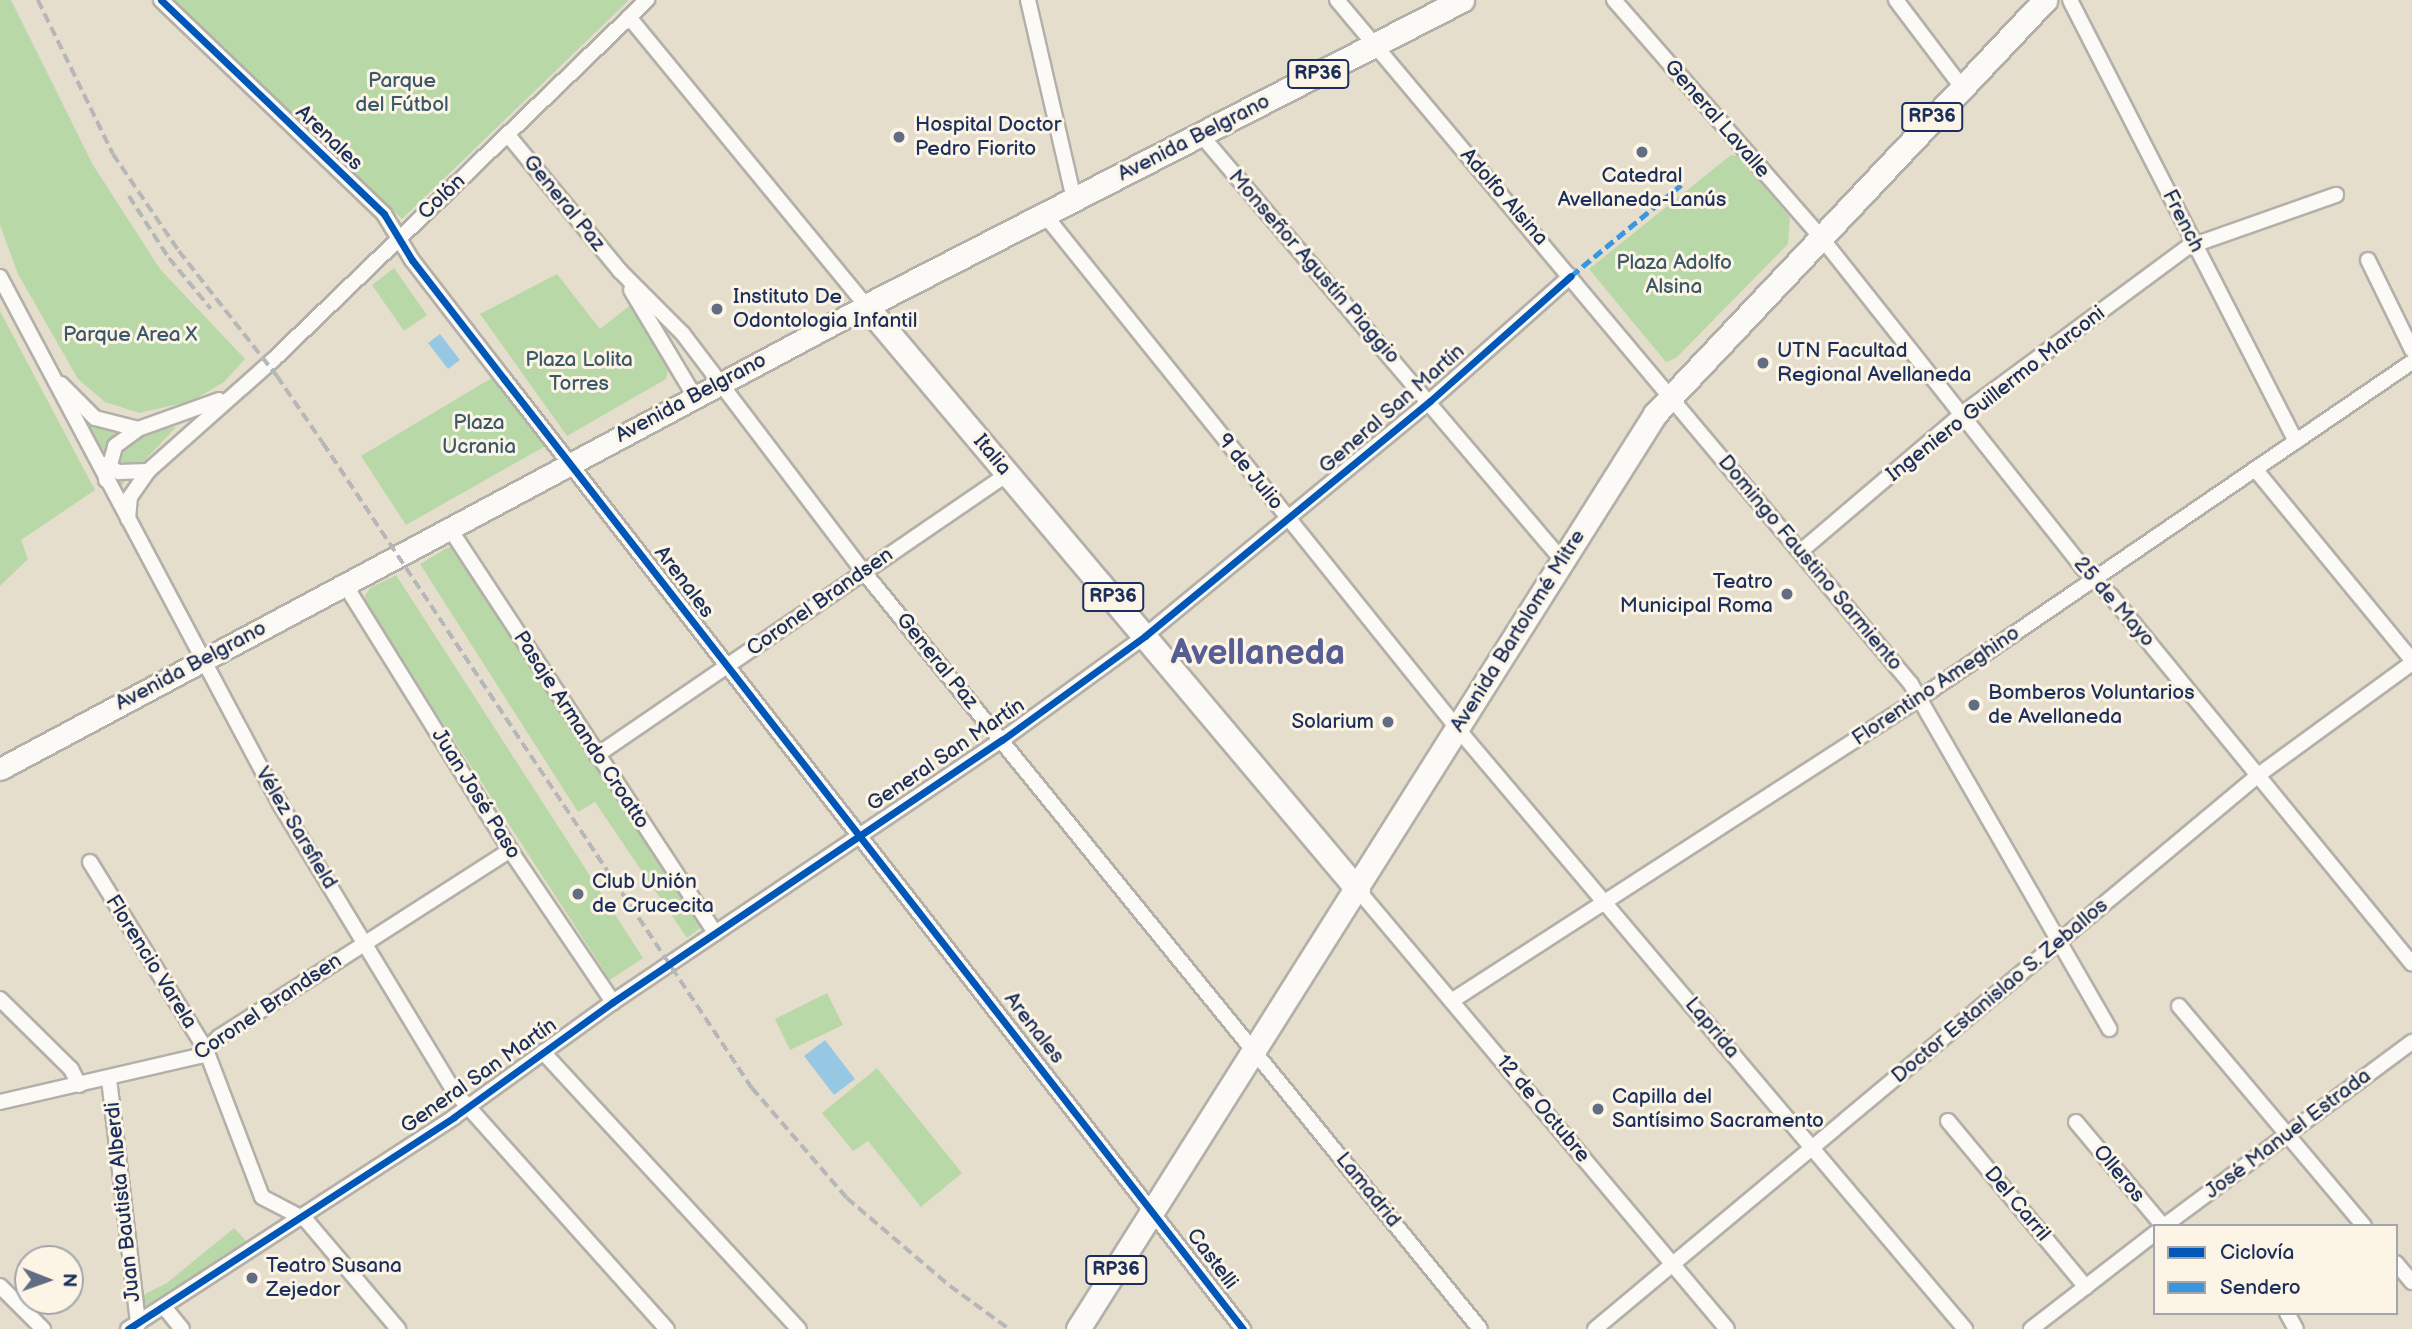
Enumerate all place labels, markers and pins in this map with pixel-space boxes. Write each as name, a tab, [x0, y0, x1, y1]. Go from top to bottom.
place label: Hospital Doctor Pedro Fiorito	[915, 112, 1061, 162]
marker: Hospital Doctor Pedro Fiorito	[889, 127, 909, 147]
marker: Catedral Avellaneda-Lanús	[1634, 144, 1650, 160]
place label: Catedral Avellaneda-Lanús	[1558, 163, 1726, 213]
place label: Instituto De Odontologia Infantil	[733, 284, 917, 334]
marker: Instituto De Odontologia Infantil	[707, 299, 727, 319]
place label: UTN Facultad Regional Avellaneda	[1777, 338, 1971, 388]
marker: UTN Facultad Regional Avellaneda	[1755, 355, 1771, 371]
place label: Teatro Municipal Roma	[1620, 569, 1773, 619]
marker: Teatro Municipal Roma	[1779, 586, 1795, 602]
place label: Bomberos Voluntarios de Avellaneda	[1988, 680, 2195, 730]
marker: Bomberos Voluntarios de Avellaneda	[1966, 697, 1982, 713]
place label: Solarium	[1291, 709, 1374, 735]
marker: Solarium	[1380, 714, 1396, 730]
place label: Club Unión de Crucecita	[592, 869, 714, 919]
marker: Club Unión de Crucecita	[570, 886, 586, 902]
place label: Capilla del Santísimo Sacramento	[1612, 1084, 1824, 1134]
marker: Capilla del Santísimo Sacramento	[1590, 1101, 1606, 1117]
place label: Teatro Susana Zejedor	[266, 1253, 402, 1303]
marker: Teatro Susana Zejedor	[244, 1270, 260, 1286]

